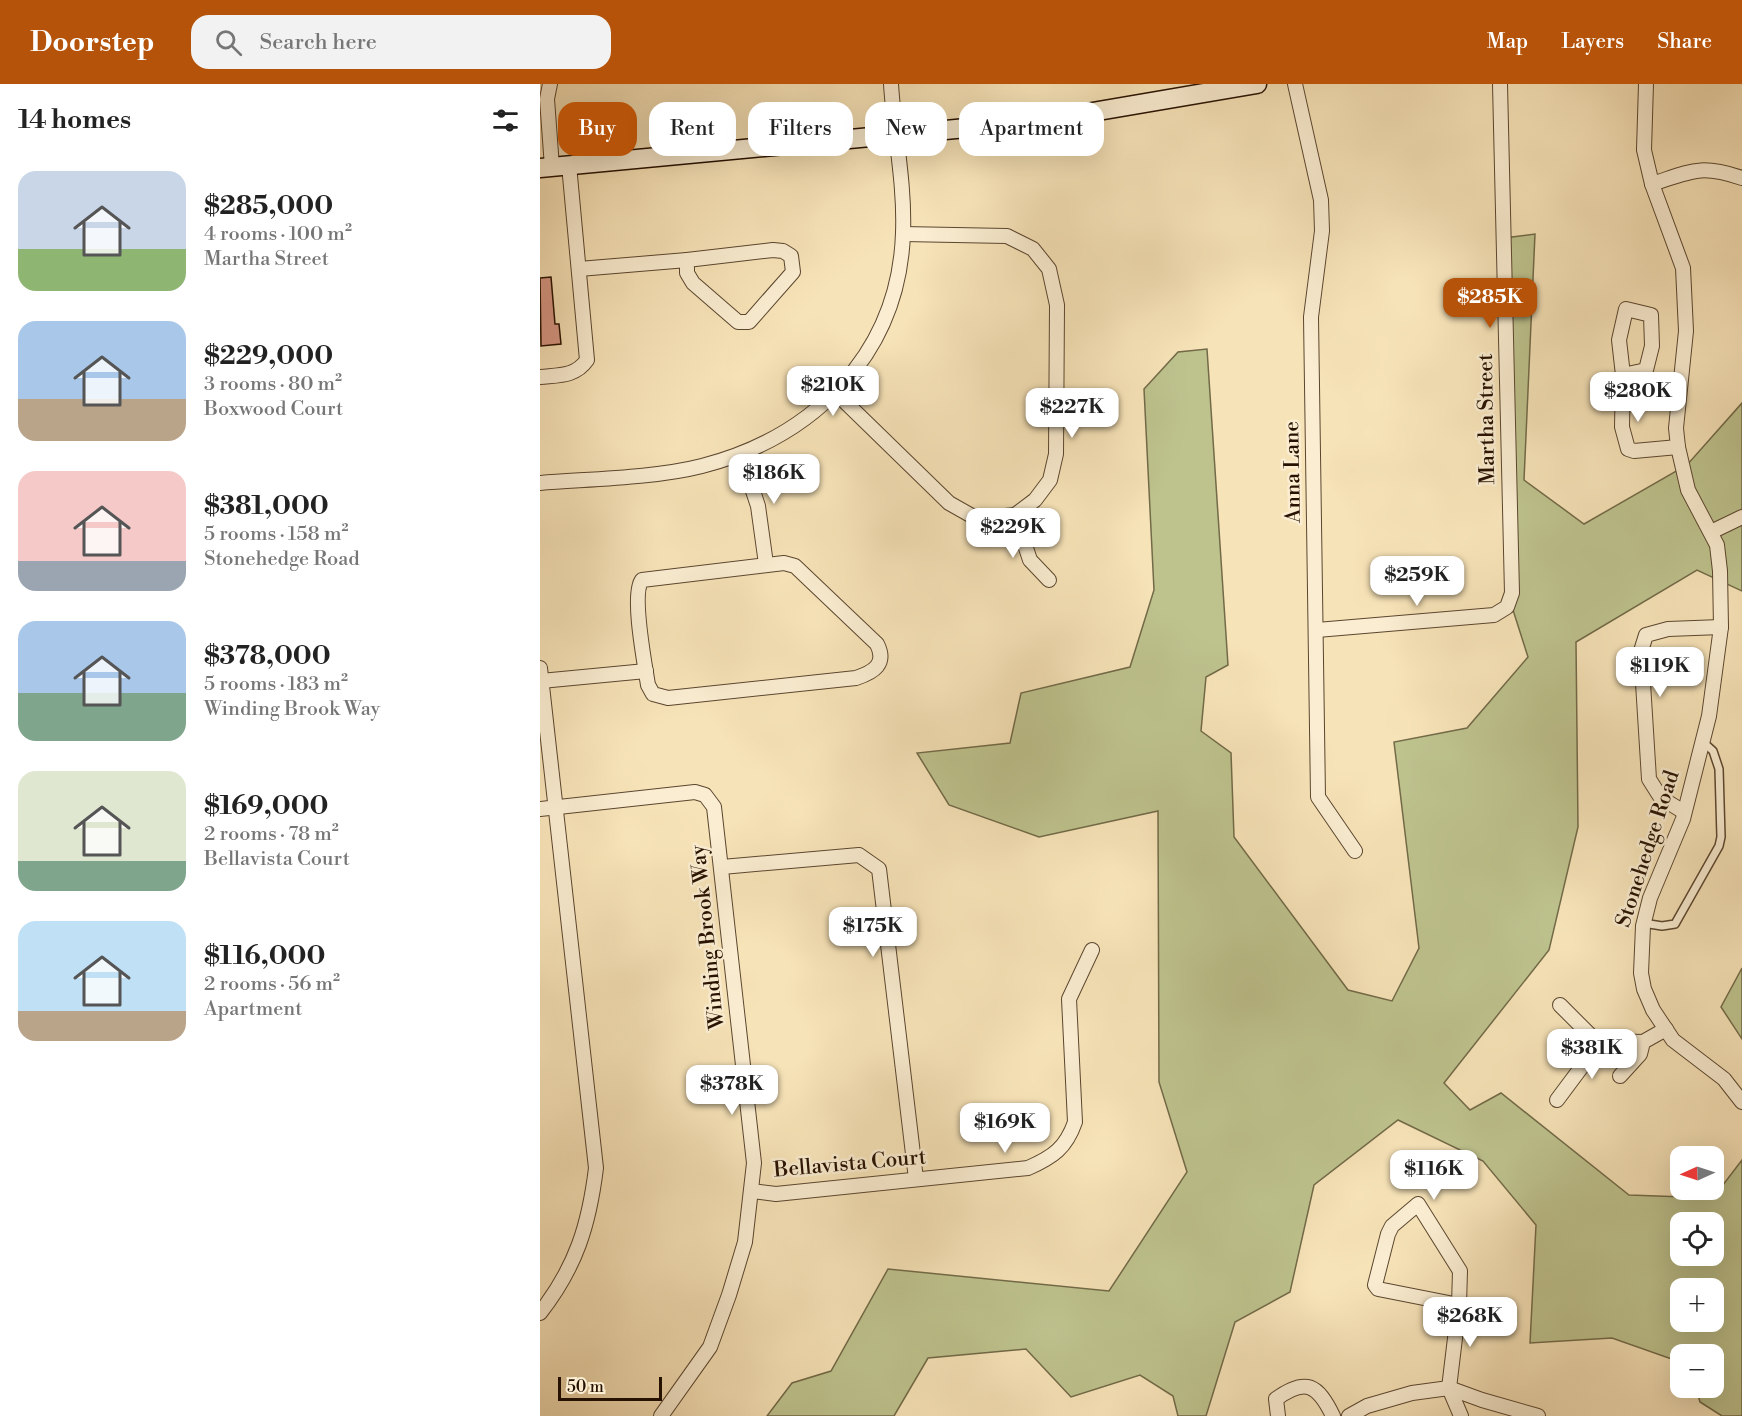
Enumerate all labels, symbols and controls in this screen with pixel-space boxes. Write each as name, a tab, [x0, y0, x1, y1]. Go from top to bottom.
search box	[191, 15, 611, 69]
text: Doorstep	[30, 25, 155, 60]
icon: search	[212, 26, 245, 59]
text: Search here	[260, 29, 377, 56]
text: Map	[1487, 29, 1528, 55]
text: Layers	[1561, 29, 1624, 55]
text: Share	[1657, 29, 1712, 55]
chip: Buy	[558, 102, 637, 156]
chip: Rent	[649, 102, 736, 156]
chip: Filters	[748, 102, 853, 156]
chip: New	[865, 102, 947, 156]
chip: Apartment	[959, 102, 1104, 156]
text: 14 homes	[18, 104, 131, 136]
icon: filters	[489, 104, 522, 137]
text: $285,000	[204, 190, 333, 222]
icon: home	[66, 195, 138, 267]
text: 4 rooms · 100 m²	[204, 222, 352, 247]
text: Martha Street	[204, 247, 329, 272]
pin: $285K	[1448, 278, 1532, 329]
text: $285K	[1457, 285, 1523, 310]
text: $229,000	[204, 340, 333, 372]
icon: home	[66, 345, 138, 417]
street label: Martha Street	[1473, 353, 1501, 485]
pin: $210K	[791, 366, 875, 417]
text: 3 rooms · 80 m²	[204, 372, 342, 397]
pin: $280K	[1596, 372, 1680, 423]
text: $210K	[801, 373, 865, 398]
text: $280K	[1604, 379, 1672, 404]
pin: $227K	[1030, 388, 1114, 439]
text: $227K	[1040, 395, 1104, 420]
text: Boxwood Court	[204, 397, 343, 422]
street label: Anna Lane	[1279, 421, 1307, 524]
pin: $186K	[732, 454, 816, 505]
text: $186K	[743, 461, 805, 486]
text: $381,000	[204, 490, 329, 522]
icon: home	[66, 495, 138, 567]
pin: $229K	[971, 508, 1055, 559]
text: $229K	[980, 515, 1046, 540]
text: 5 rooms · 158 m²	[204, 522, 348, 547]
text: Stonehedge Road	[204, 547, 360, 572]
pin: $259K	[1375, 556, 1459, 607]
text: $259K	[1384, 563, 1450, 588]
text: $378,000	[204, 640, 331, 672]
icon: home	[66, 645, 138, 717]
pin: $119K	[1618, 647, 1702, 698]
text: $119K	[1630, 654, 1690, 679]
text: 5 rooms · 183 m²	[204, 672, 348, 697]
text: Winding Brook Way	[204, 697, 380, 722]
street label: Stonehedge Road	[1610, 767, 1686, 931]
text: $169,000	[204, 790, 328, 822]
icon: home	[66, 795, 138, 867]
text: 2 rooms · 78 m²	[204, 822, 339, 847]
street label: Winding Brook Way	[685, 843, 731, 1031]
text: Bellavista Court	[204, 847, 350, 872]
pin: $175K	[831, 907, 915, 958]
text: $175K	[843, 914, 903, 939]
text: $116,000	[204, 940, 325, 972]
icon: home	[66, 945, 138, 1017]
text: 2 rooms · 56 m²	[204, 972, 340, 997]
text: Apartment	[204, 997, 302, 1022]
pin: $381K	[1550, 1029, 1634, 1080]
text: $381K	[1561, 1036, 1623, 1061]
pin: $378K	[690, 1065, 774, 1116]
text: $378K	[700, 1072, 764, 1097]
pin: $169K	[963, 1103, 1047, 1154]
text: $169K	[974, 1110, 1036, 1135]
street label: Bellavista Court	[772, 1144, 928, 1184]
north arrow	[1670, 1146, 1724, 1200]
map controls	[1670, 1146, 1724, 1398]
pin: $116K	[1392, 1150, 1476, 1201]
text: $116K	[1404, 1157, 1464, 1182]
button: locate	[1670, 1212, 1724, 1266]
button: +	[1670, 1278, 1724, 1332]
pin: $268K	[1428, 1297, 1512, 1348]
text: $268K	[1437, 1304, 1503, 1329]
button: −	[1670, 1344, 1724, 1398]
scale bar	[558, 1374, 662, 1402]
text: 50 m	[567, 1377, 604, 1397]

